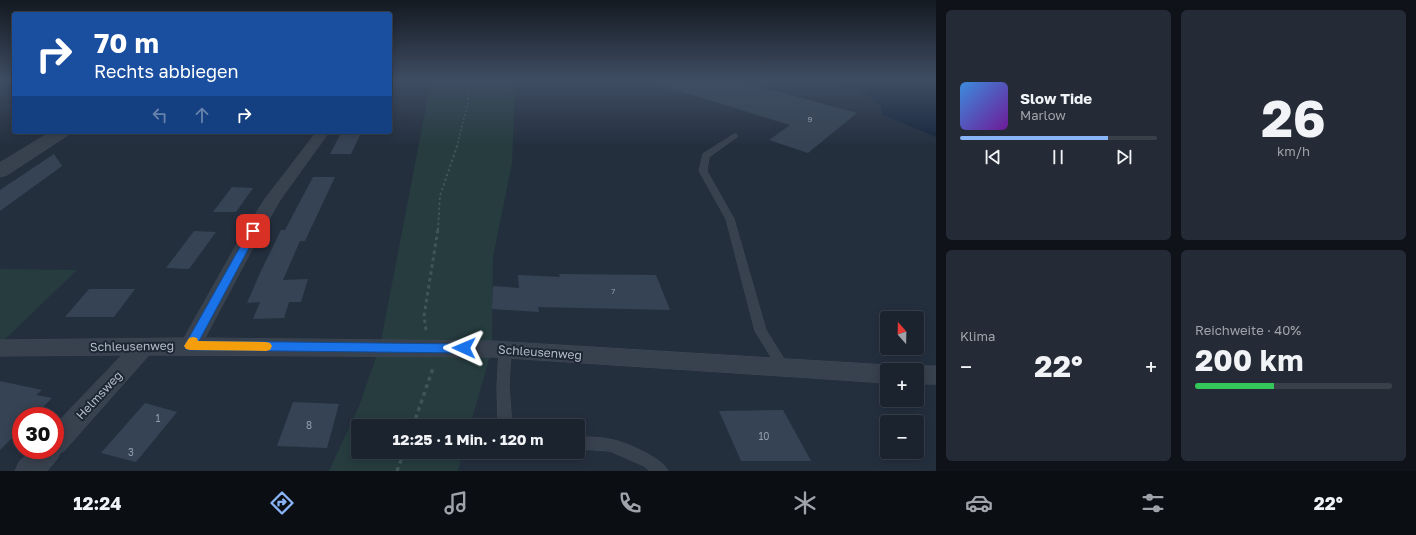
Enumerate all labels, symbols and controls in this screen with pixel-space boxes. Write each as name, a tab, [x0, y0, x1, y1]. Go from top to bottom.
text: 70 m	[94, 26, 159, 59]
icon: right	[28, 28, 80, 80]
text: Rechts abbiegen	[94, 60, 239, 82]
text: 26	[1261, 86, 1326, 148]
text: Slow Tide	[1020, 89, 1092, 107]
icon: left	[149, 104, 171, 126]
icon: ahead	[191, 104, 213, 126]
icon: right	[233, 104, 255, 126]
text: Marlow	[1020, 107, 1066, 123]
house number: 9	[808, 114, 813, 124]
text: km/h	[1277, 143, 1310, 159]
icon: previous	[982, 146, 1004, 168]
icon: pause	[1047, 146, 1069, 168]
icon: next	[1113, 146, 1135, 168]
pin	[236, 214, 270, 248]
icon: arrive	[242, 220, 264, 242]
house number: 7	[611, 286, 615, 296]
north arrow	[880, 311, 924, 355]
map controls	[880, 311, 924, 459]
text: Reichweite · 40%	[1195, 322, 1301, 338]
position arrow	[443, 327, 485, 369]
text: Klima	[960, 328, 995, 344]
street label: Schleusenweg	[90, 338, 174, 354]
street label: Schleusenweg	[498, 342, 582, 362]
text: 200 km	[1195, 342, 1303, 378]
text: 22°	[1034, 348, 1083, 384]
text: −	[960, 353, 972, 380]
text: +	[1145, 353, 1157, 380]
button: +	[880, 363, 924, 407]
street label: Helmsweg	[73, 368, 125, 422]
speed limit sign: 30	[12, 407, 64, 459]
house number: 1	[156, 412, 161, 424]
button: −	[880, 415, 924, 459]
house number: 8	[306, 419, 312, 431]
text: 12:25 · 1 Min. · 120 m	[393, 430, 543, 448]
house number: 10	[758, 430, 770, 442]
house number: 3	[128, 446, 134, 458]
icon: directions	[268, 489, 296, 517]
icon: music	[442, 489, 470, 517]
icon: phone	[616, 489, 644, 517]
icon: climate	[791, 489, 819, 517]
icon: car	[965, 489, 993, 517]
icon: filters	[1139, 489, 1167, 517]
text: 12:24	[73, 492, 121, 514]
text: 22°	[1314, 492, 1343, 514]

